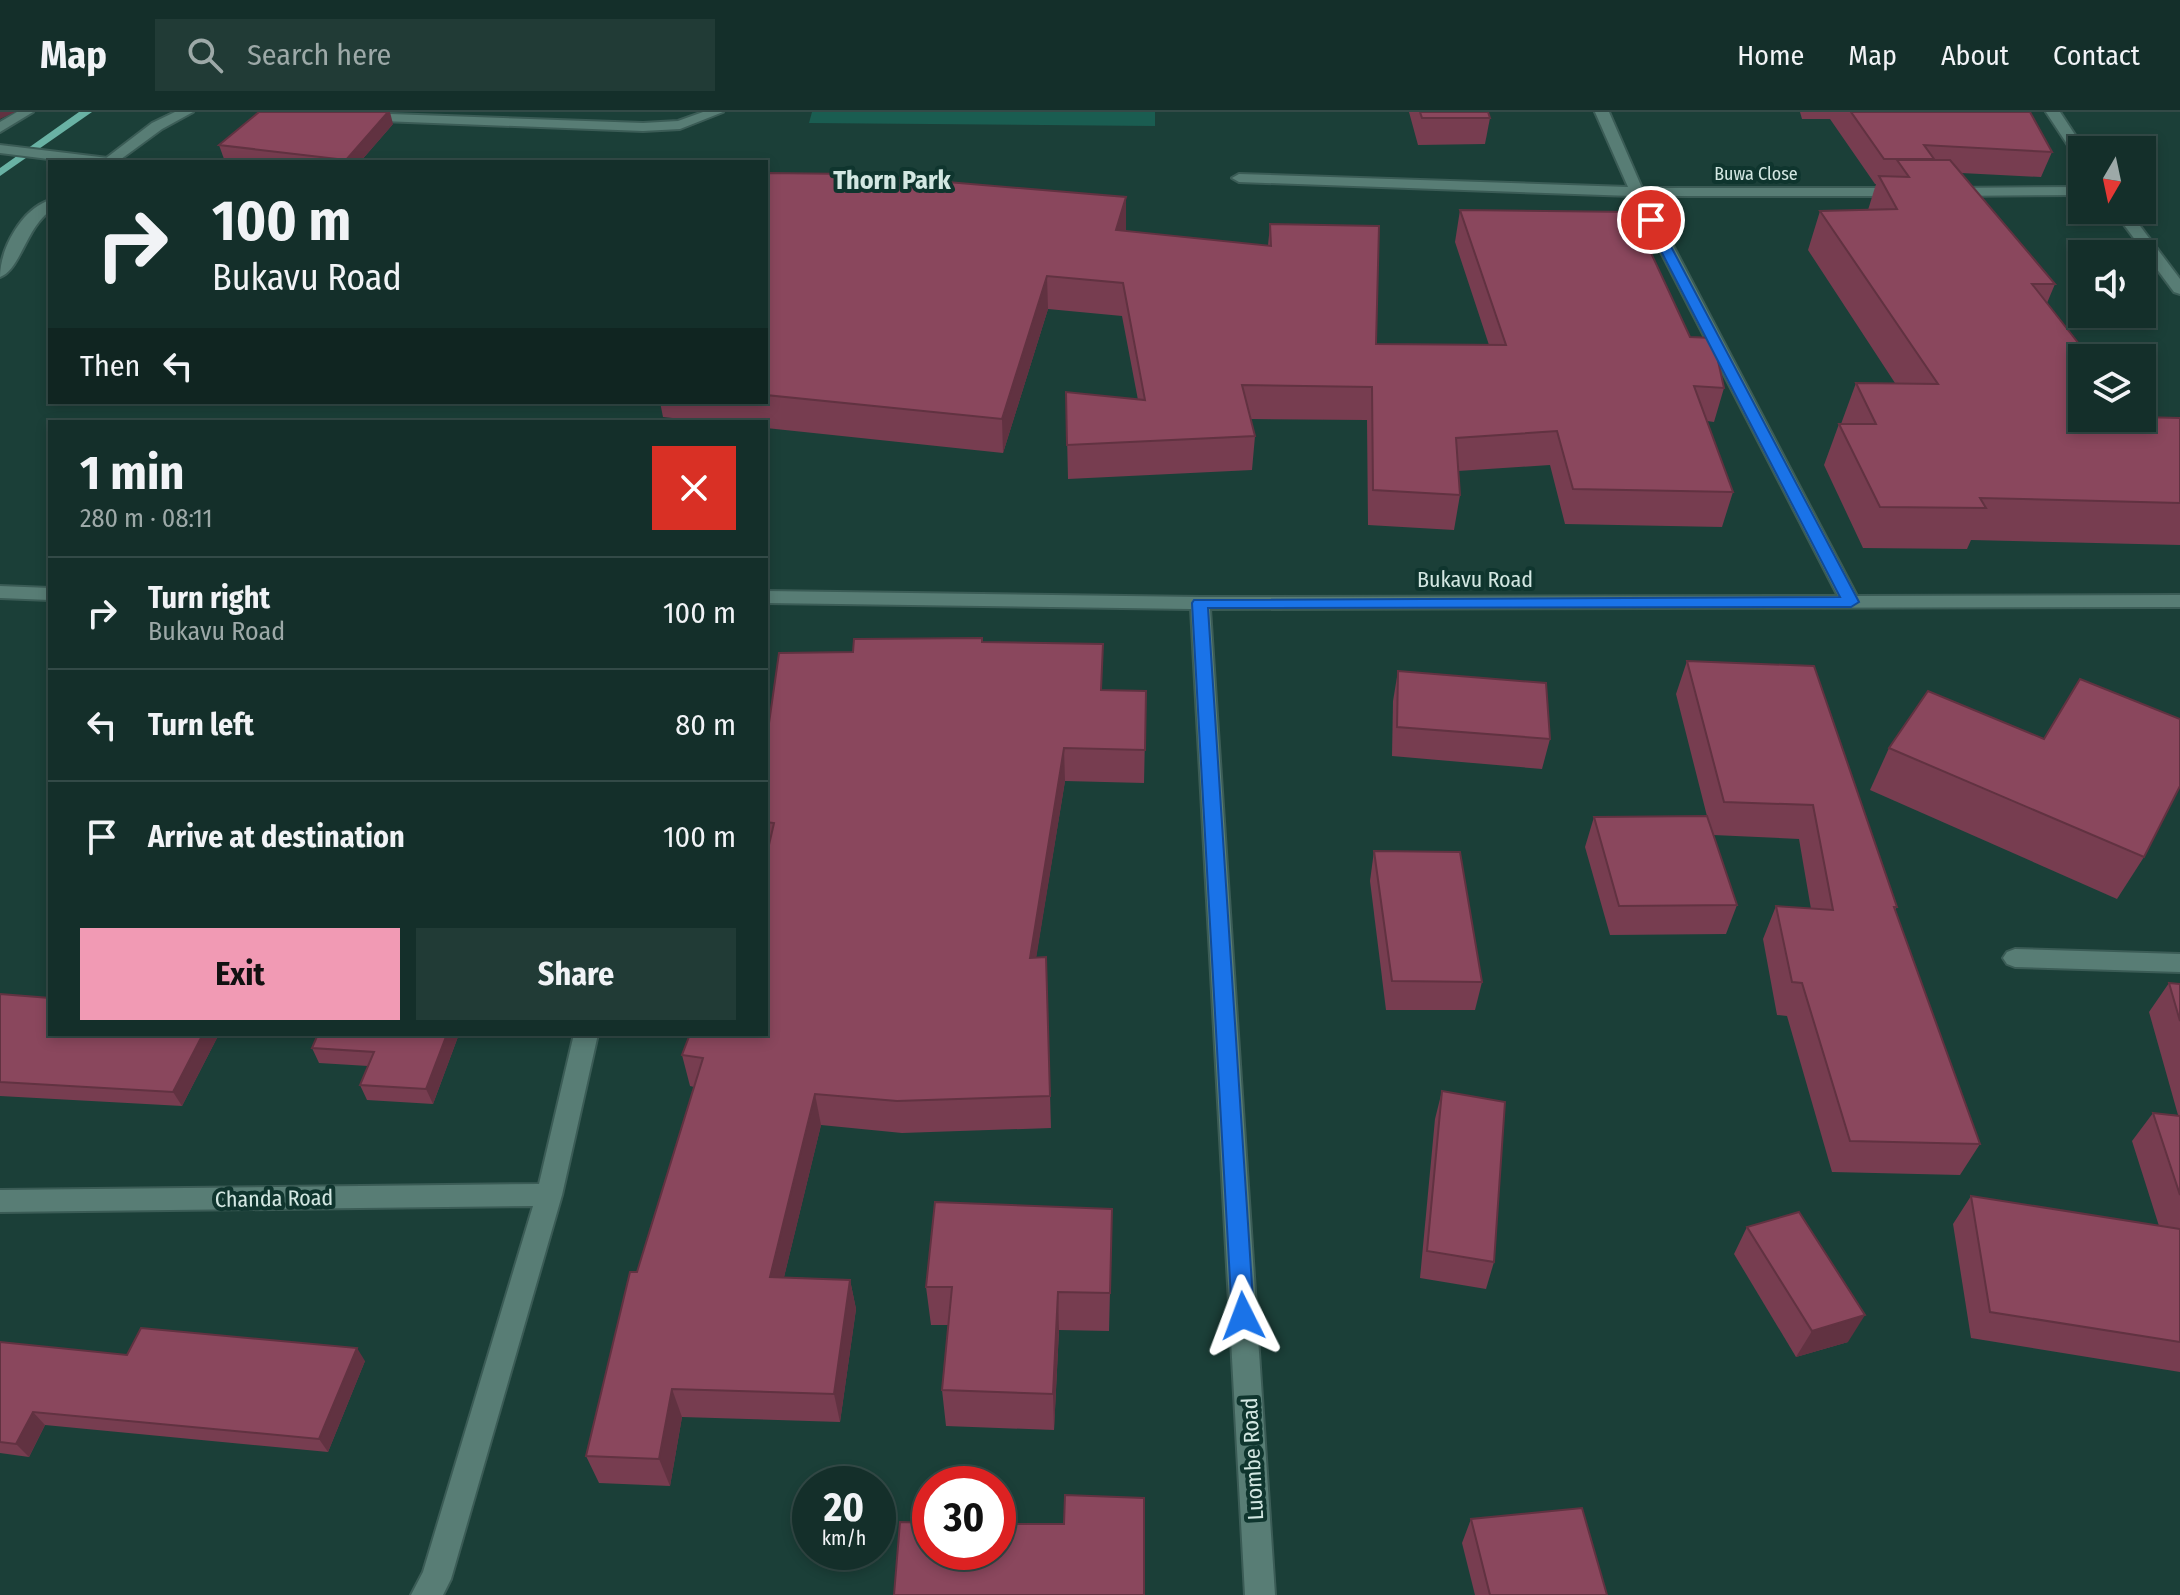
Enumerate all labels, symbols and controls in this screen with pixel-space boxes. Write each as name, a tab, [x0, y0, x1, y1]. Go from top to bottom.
search box	[155, 19, 715, 91]
text: Map	[40, 32, 107, 78]
icon: search	[183, 33, 227, 77]
text: Search here	[247, 37, 391, 73]
text: Home	[1737, 39, 1804, 72]
text: Map	[1848, 39, 1897, 72]
text: About	[1941, 39, 2009, 72]
text: Contact	[2053, 39, 2140, 72]
north arrow	[2068, 136, 2156, 224]
map controls	[2068, 136, 2156, 432]
street label: Buwa Close	[1714, 163, 1798, 185]
district label: Thorn Park	[833, 165, 951, 196]
pin	[1617, 186, 1685, 254]
text: 100 m	[212, 188, 351, 255]
icon: right	[80, 192, 184, 296]
icon: arrive	[1629, 198, 1673, 242]
button: sound	[2068, 240, 2156, 328]
text: Bukavu Road	[212, 256, 402, 300]
icon: left	[156, 344, 200, 388]
button: layers	[2068, 344, 2156, 432]
text: Then	[80, 348, 140, 384]
text: 1 min	[80, 444, 185, 502]
button: close	[652, 446, 736, 530]
text: 280 m · 08:11	[80, 503, 213, 534]
street label: Bukavu Road	[1417, 566, 1533, 593]
text: Turn right	[148, 580, 270, 616]
icon: right	[80, 591, 124, 635]
text: 100 m	[663, 595, 736, 631]
text: Bukavu Road	[148, 616, 285, 647]
icon: left	[80, 703, 124, 747]
text: Turn left	[148, 707, 254, 743]
text: 80 m	[675, 707, 736, 743]
icon: arrive	[80, 815, 124, 859]
text: Arrive at destination	[148, 819, 405, 855]
text: 100 m	[663, 819, 736, 855]
button: Exit	[80, 928, 400, 1020]
button: Share	[416, 928, 736, 1020]
street label: Chanda Road	[215, 1184, 333, 1213]
position arrow	[1201, 1274, 1285, 1358]
street label: Luombe Road	[1236, 1397, 1269, 1521]
speed limit sign: 30	[912, 1466, 1016, 1570]
text: 20	[824, 1484, 864, 1532]
text: km/h	[822, 1526, 866, 1550]

